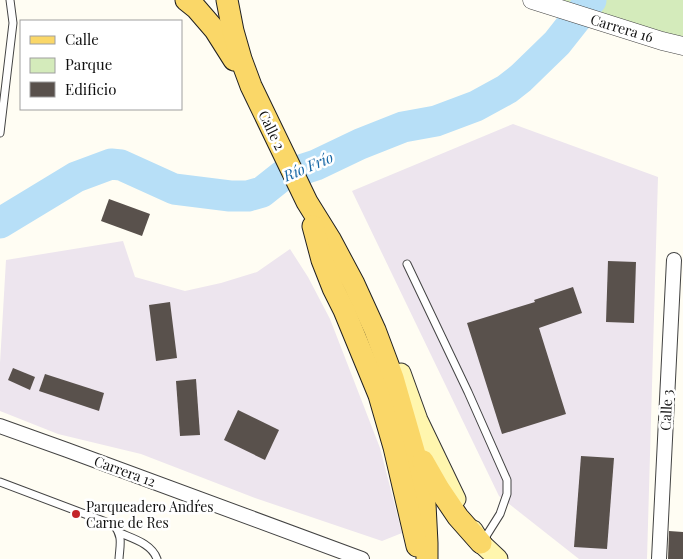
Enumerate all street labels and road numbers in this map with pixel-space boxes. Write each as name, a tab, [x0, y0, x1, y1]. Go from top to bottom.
street label: Carrera 16	[588, 9, 656, 47]
street label: Calle 2	[254, 107, 290, 153]
street label: Calle 3	[655, 389, 677, 431]
street label: Carrera 12	[92, 451, 159, 491]

